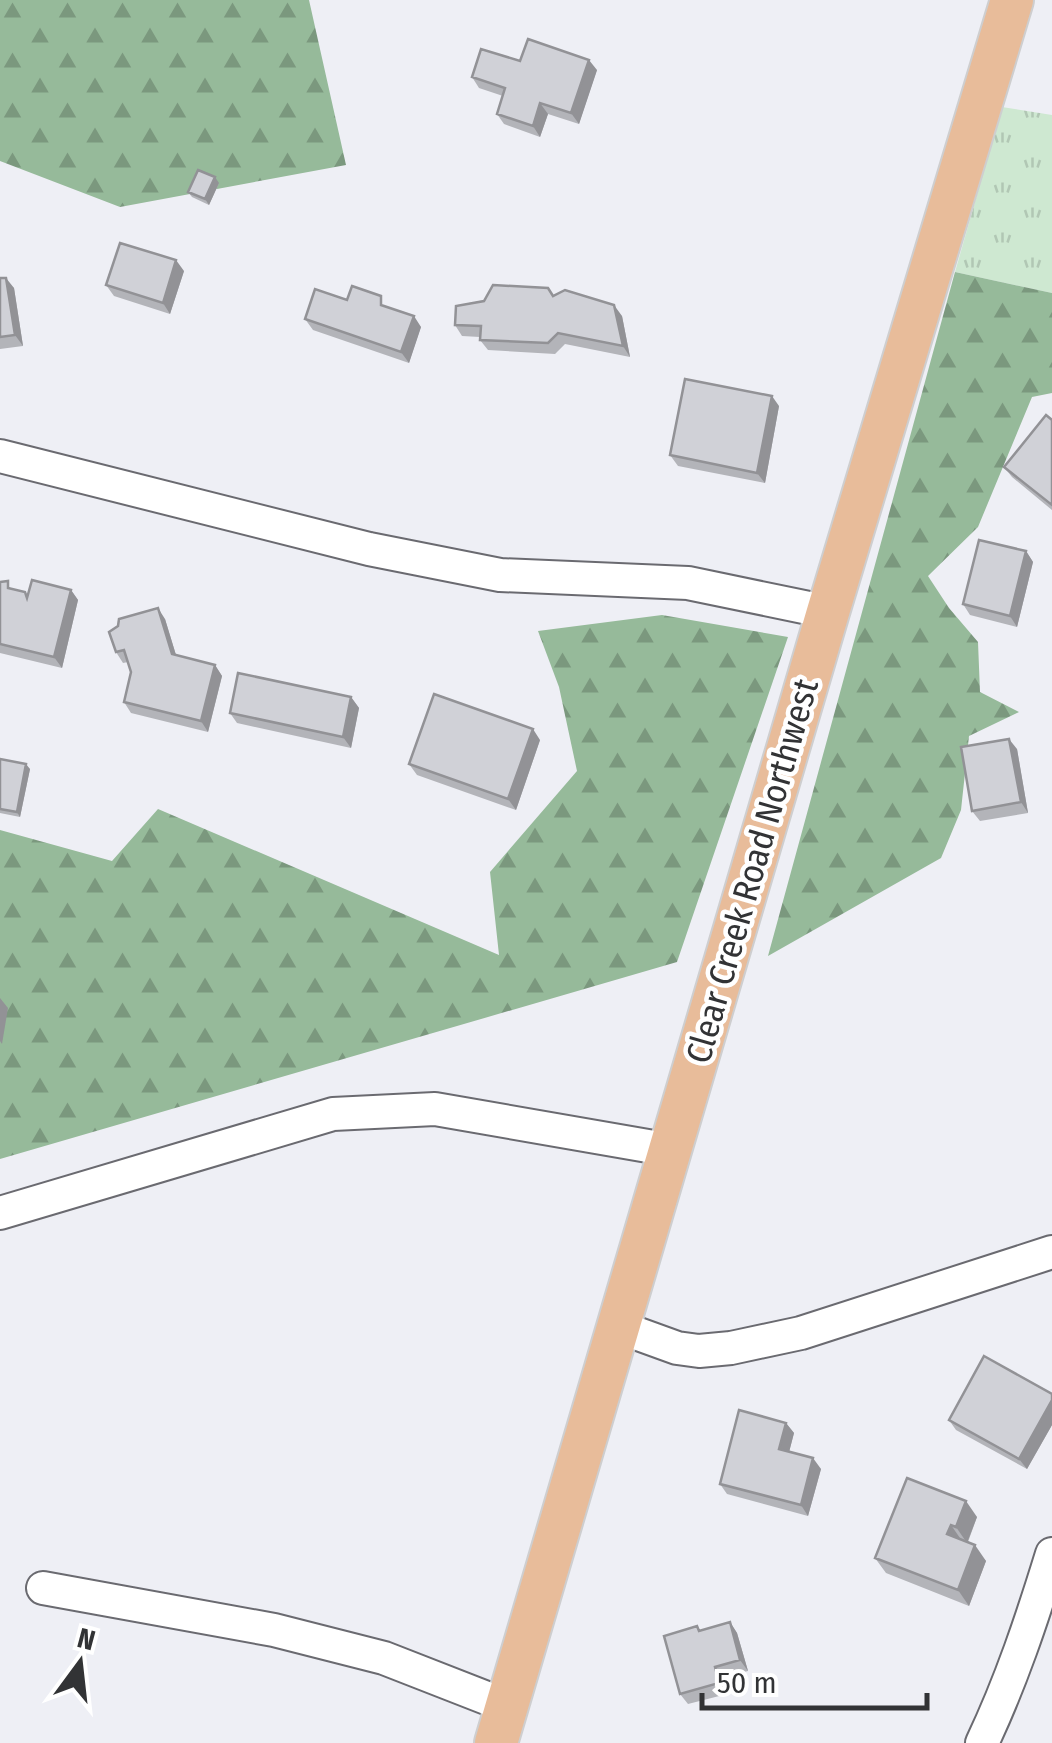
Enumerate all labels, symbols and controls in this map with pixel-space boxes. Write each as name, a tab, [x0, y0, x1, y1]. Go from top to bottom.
street label: Clear Creek Road Northwest	[677, 673, 827, 1068]
north arrow	[30, 1613, 130, 1713]
text: N	[74, 1621, 99, 1657]
scale bar	[702, 1648, 927, 1710]
text: 50 m	[717, 1665, 777, 1701]

